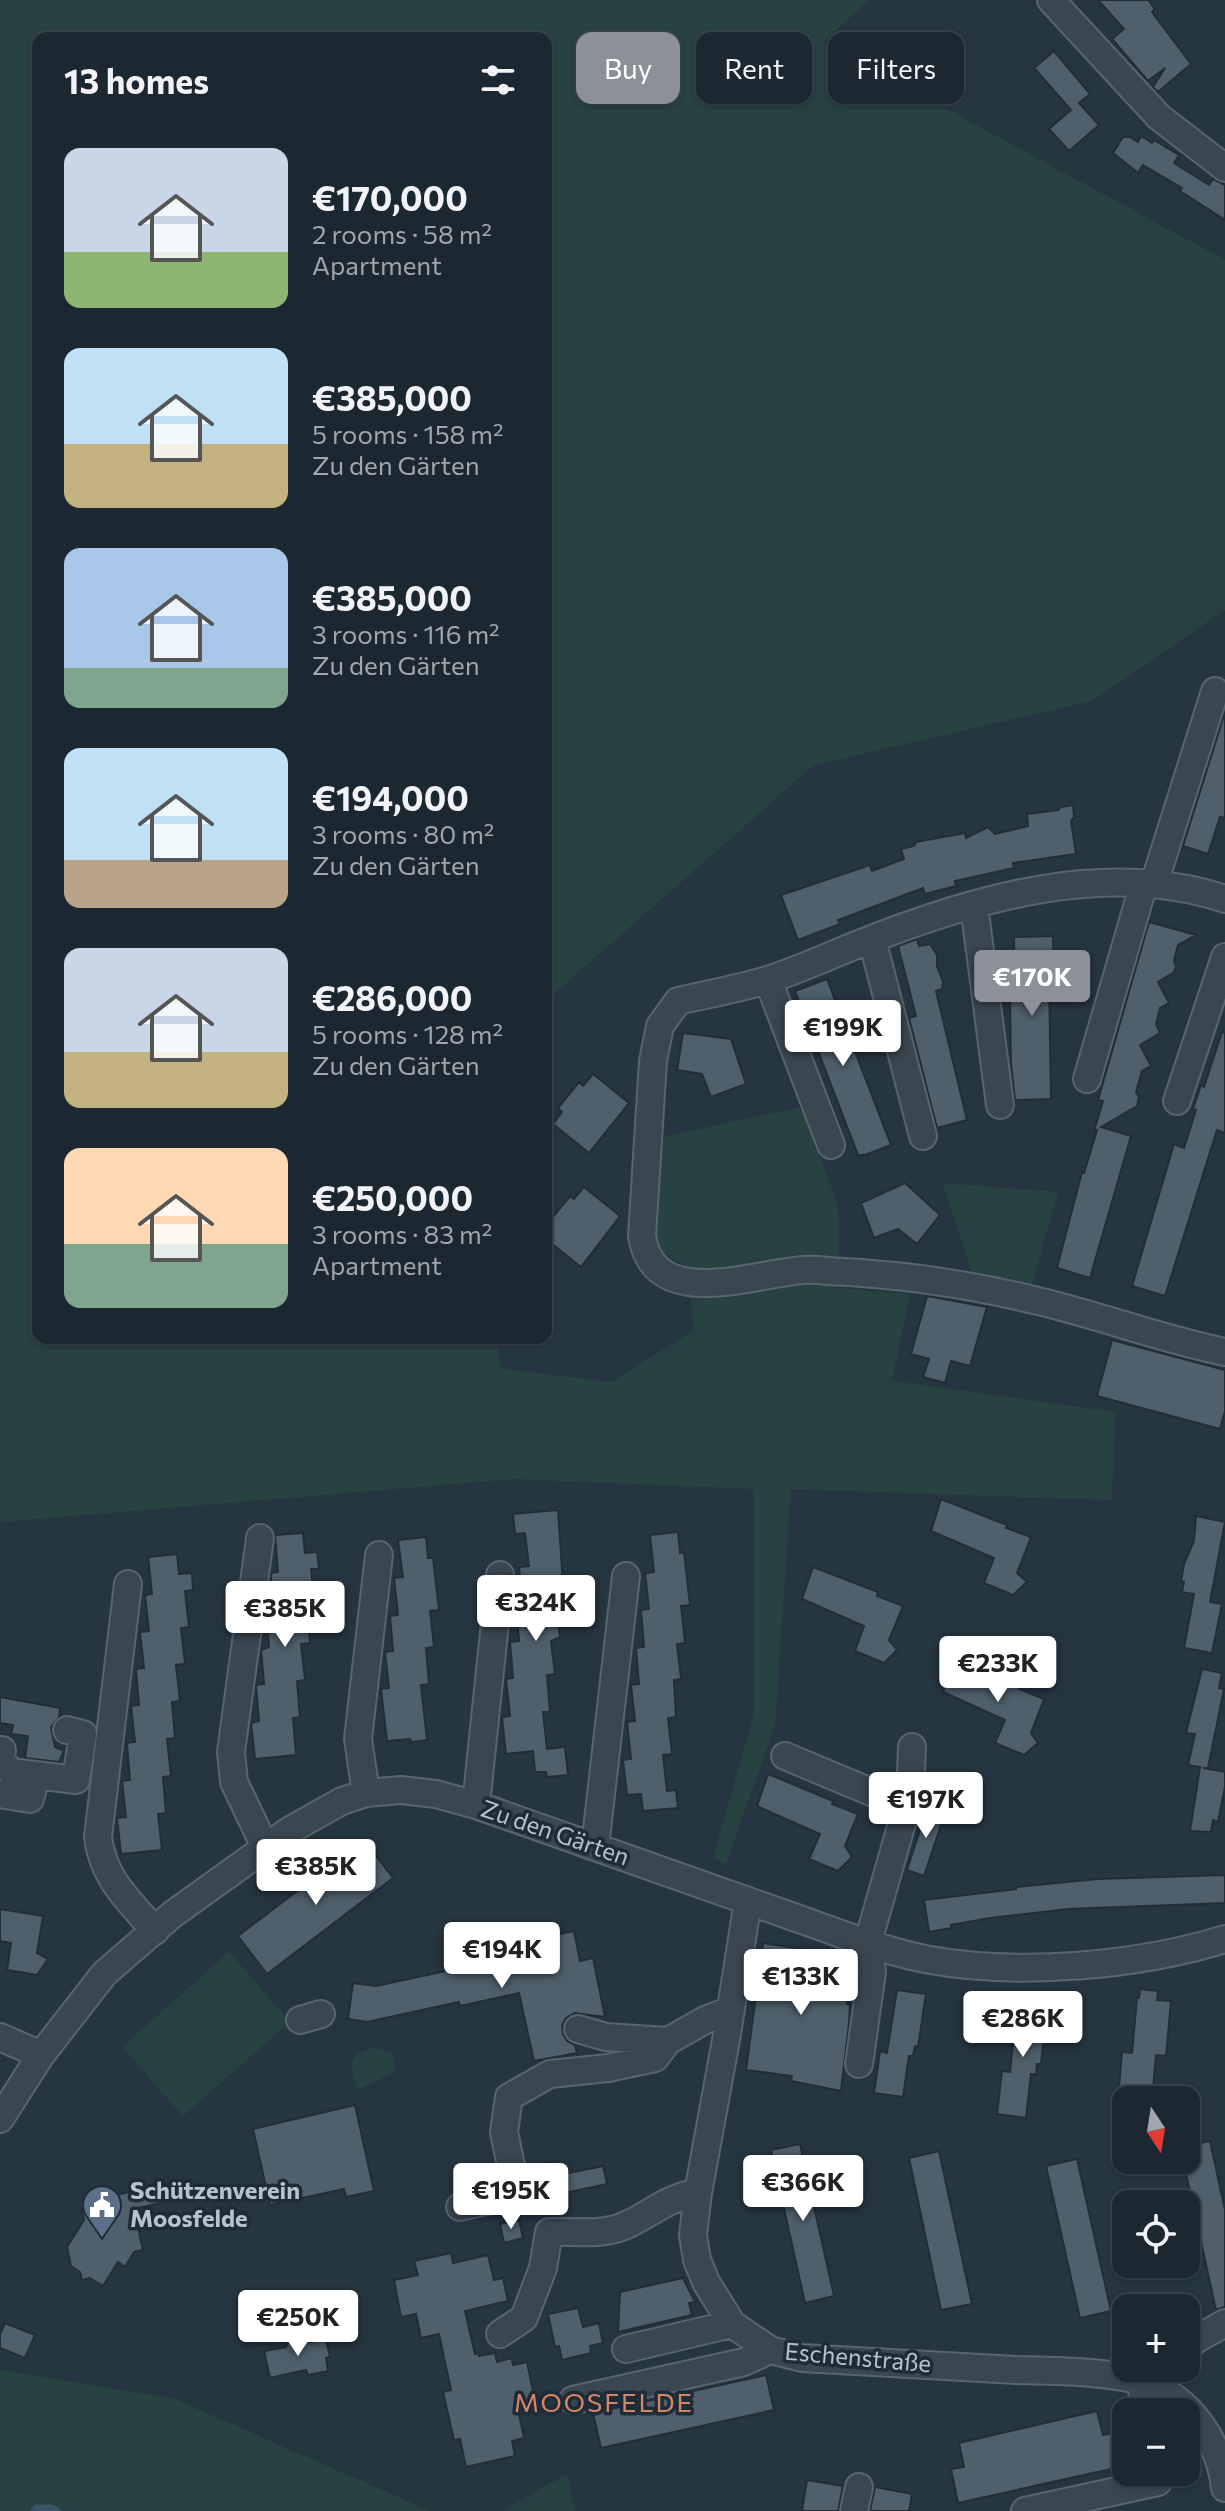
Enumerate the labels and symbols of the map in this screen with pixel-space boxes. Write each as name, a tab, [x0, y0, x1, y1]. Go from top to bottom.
pin: €170K	[976, 950, 1088, 1018]
pin: €199K	[787, 1000, 899, 1068]
pin: €324K	[480, 1575, 592, 1643]
pin: €385K	[229, 1581, 341, 1649]
pin: €233K	[942, 1636, 1054, 1704]
pin: €197K	[870, 1772, 982, 1840]
street label: Zu den Gärten	[478, 1793, 633, 1870]
pin: €385K	[260, 1839, 372, 1907]
pin: €194K	[446, 1922, 558, 1990]
pin: €133K	[745, 1949, 857, 2017]
pin: €286K	[967, 1991, 1079, 2059]
north arrow	[1112, 2086, 1200, 2174]
pin: €366K	[747, 2155, 859, 2223]
pin: €195K	[455, 2163, 567, 2231]
place label: Schützenverein Moosfelde	[130, 2175, 300, 2232]
public building icon: Schützenverein Moosfelde	[81, 2184, 123, 2239]
pin: €250K	[242, 2290, 354, 2358]
street label: Eschenstraße	[784, 2336, 933, 2377]
district label: MOOSFELDE	[514, 2386, 694, 2417]

